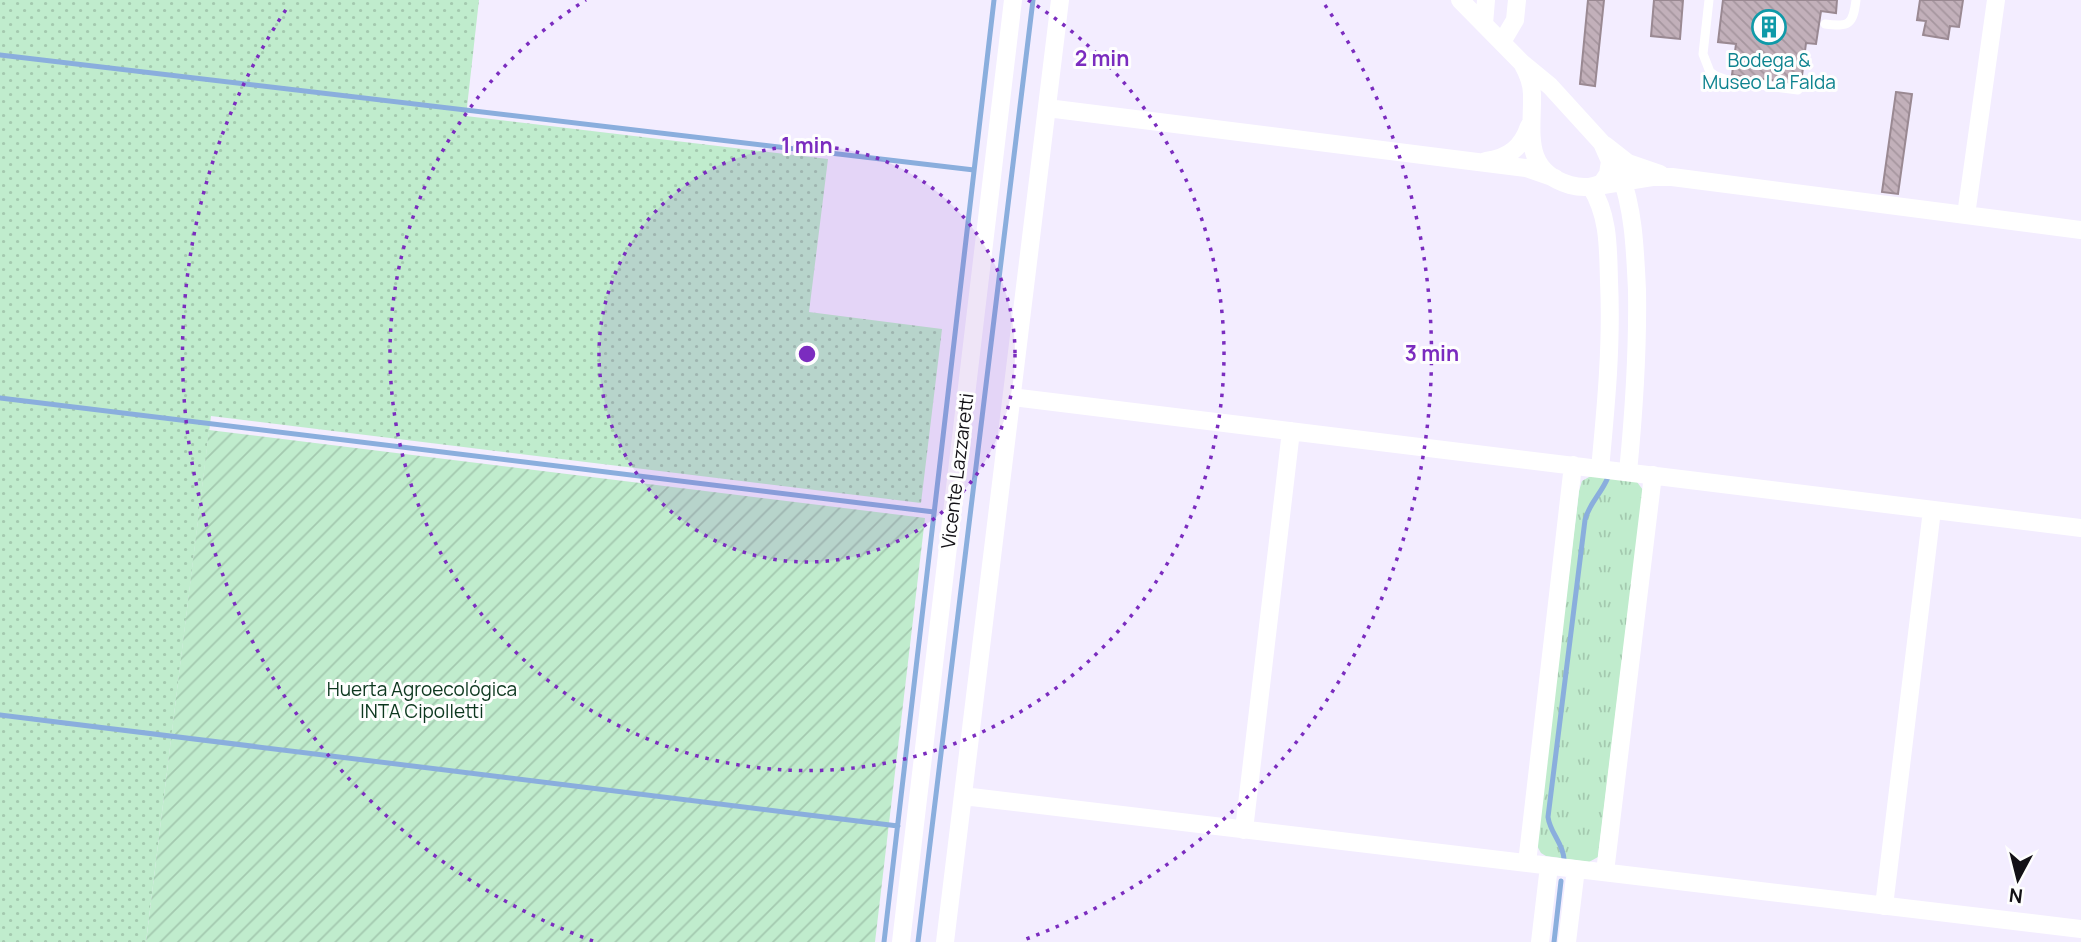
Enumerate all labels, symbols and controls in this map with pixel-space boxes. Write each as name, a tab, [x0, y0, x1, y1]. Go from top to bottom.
building icon: Bodega & Museo La Falda	[1750, 8, 1788, 46]
text: 2 min	[1075, 44, 1129, 72]
place label: Bodega & Museo La Falda	[1702, 47, 1836, 95]
text: 1 min	[781, 131, 833, 159]
text: 3 min	[1405, 339, 1459, 367]
centre of rings	[795, 342, 819, 366]
street label: Vicente Lazzaretti	[935, 392, 979, 550]
park label: Huerta Agroecológica INTA Cipolletti	[327, 676, 517, 724]
north arrow	[1983, 844, 2053, 914]
text: N	[2008, 882, 2024, 910]

